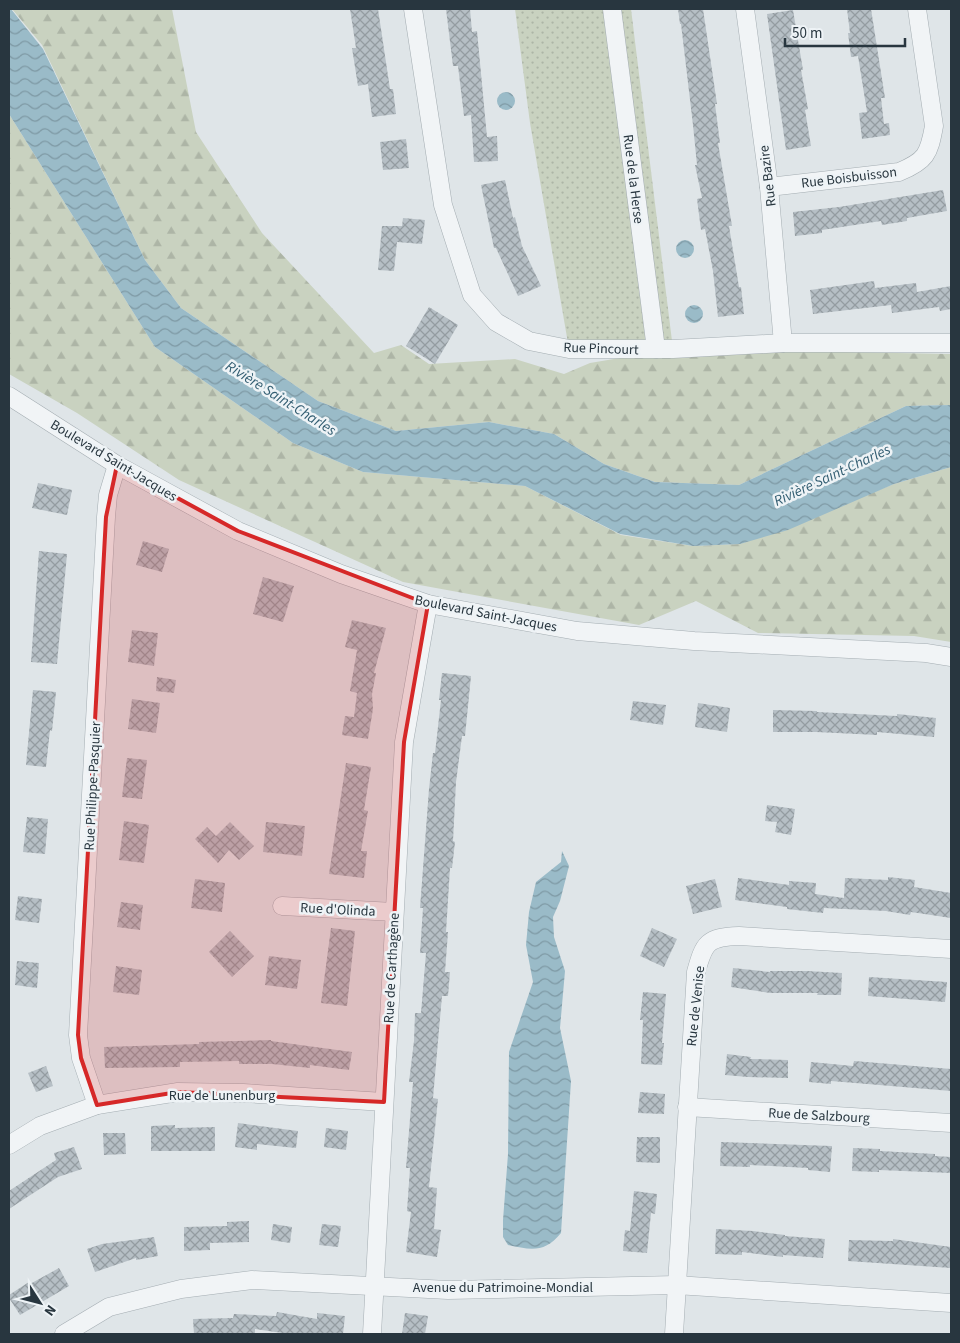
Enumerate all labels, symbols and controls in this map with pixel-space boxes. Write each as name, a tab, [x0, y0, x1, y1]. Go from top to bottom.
scale bar	[785, 15, 905, 47]
text: 50 m	[792, 23, 822, 44]
street label: Rue de la Herse	[618, 133, 648, 225]
street label: Rue Bazire	[754, 144, 782, 208]
street label: Rue Boisbuisson	[800, 162, 898, 194]
street label: Rue Pincourt	[563, 338, 639, 360]
water label: Rivière Saint-Charles	[221, 356, 340, 441]
street label: Boulevard Saint-Jacques	[46, 415, 181, 507]
water label: Rivière Saint-Charles	[770, 439, 894, 512]
street label: Boulevard Saint-Jacques	[413, 590, 559, 638]
street label: Rue Philippe-Pasquier	[80, 721, 106, 851]
street label: Rue d'Olinda	[300, 898, 376, 922]
street label: Rue de Carthagène	[379, 912, 405, 1024]
street label: Rue de Venise	[682, 965, 710, 1047]
street label: Rue de Lunenburg	[169, 1086, 275, 1106]
street label: Rue de Salzbourg	[768, 1103, 870, 1129]
north arrow	[15, 1278, 65, 1328]
street label: Avenue du Patrimoine-Mondial	[413, 1278, 594, 1298]
text: N	[39, 1300, 61, 1320]

